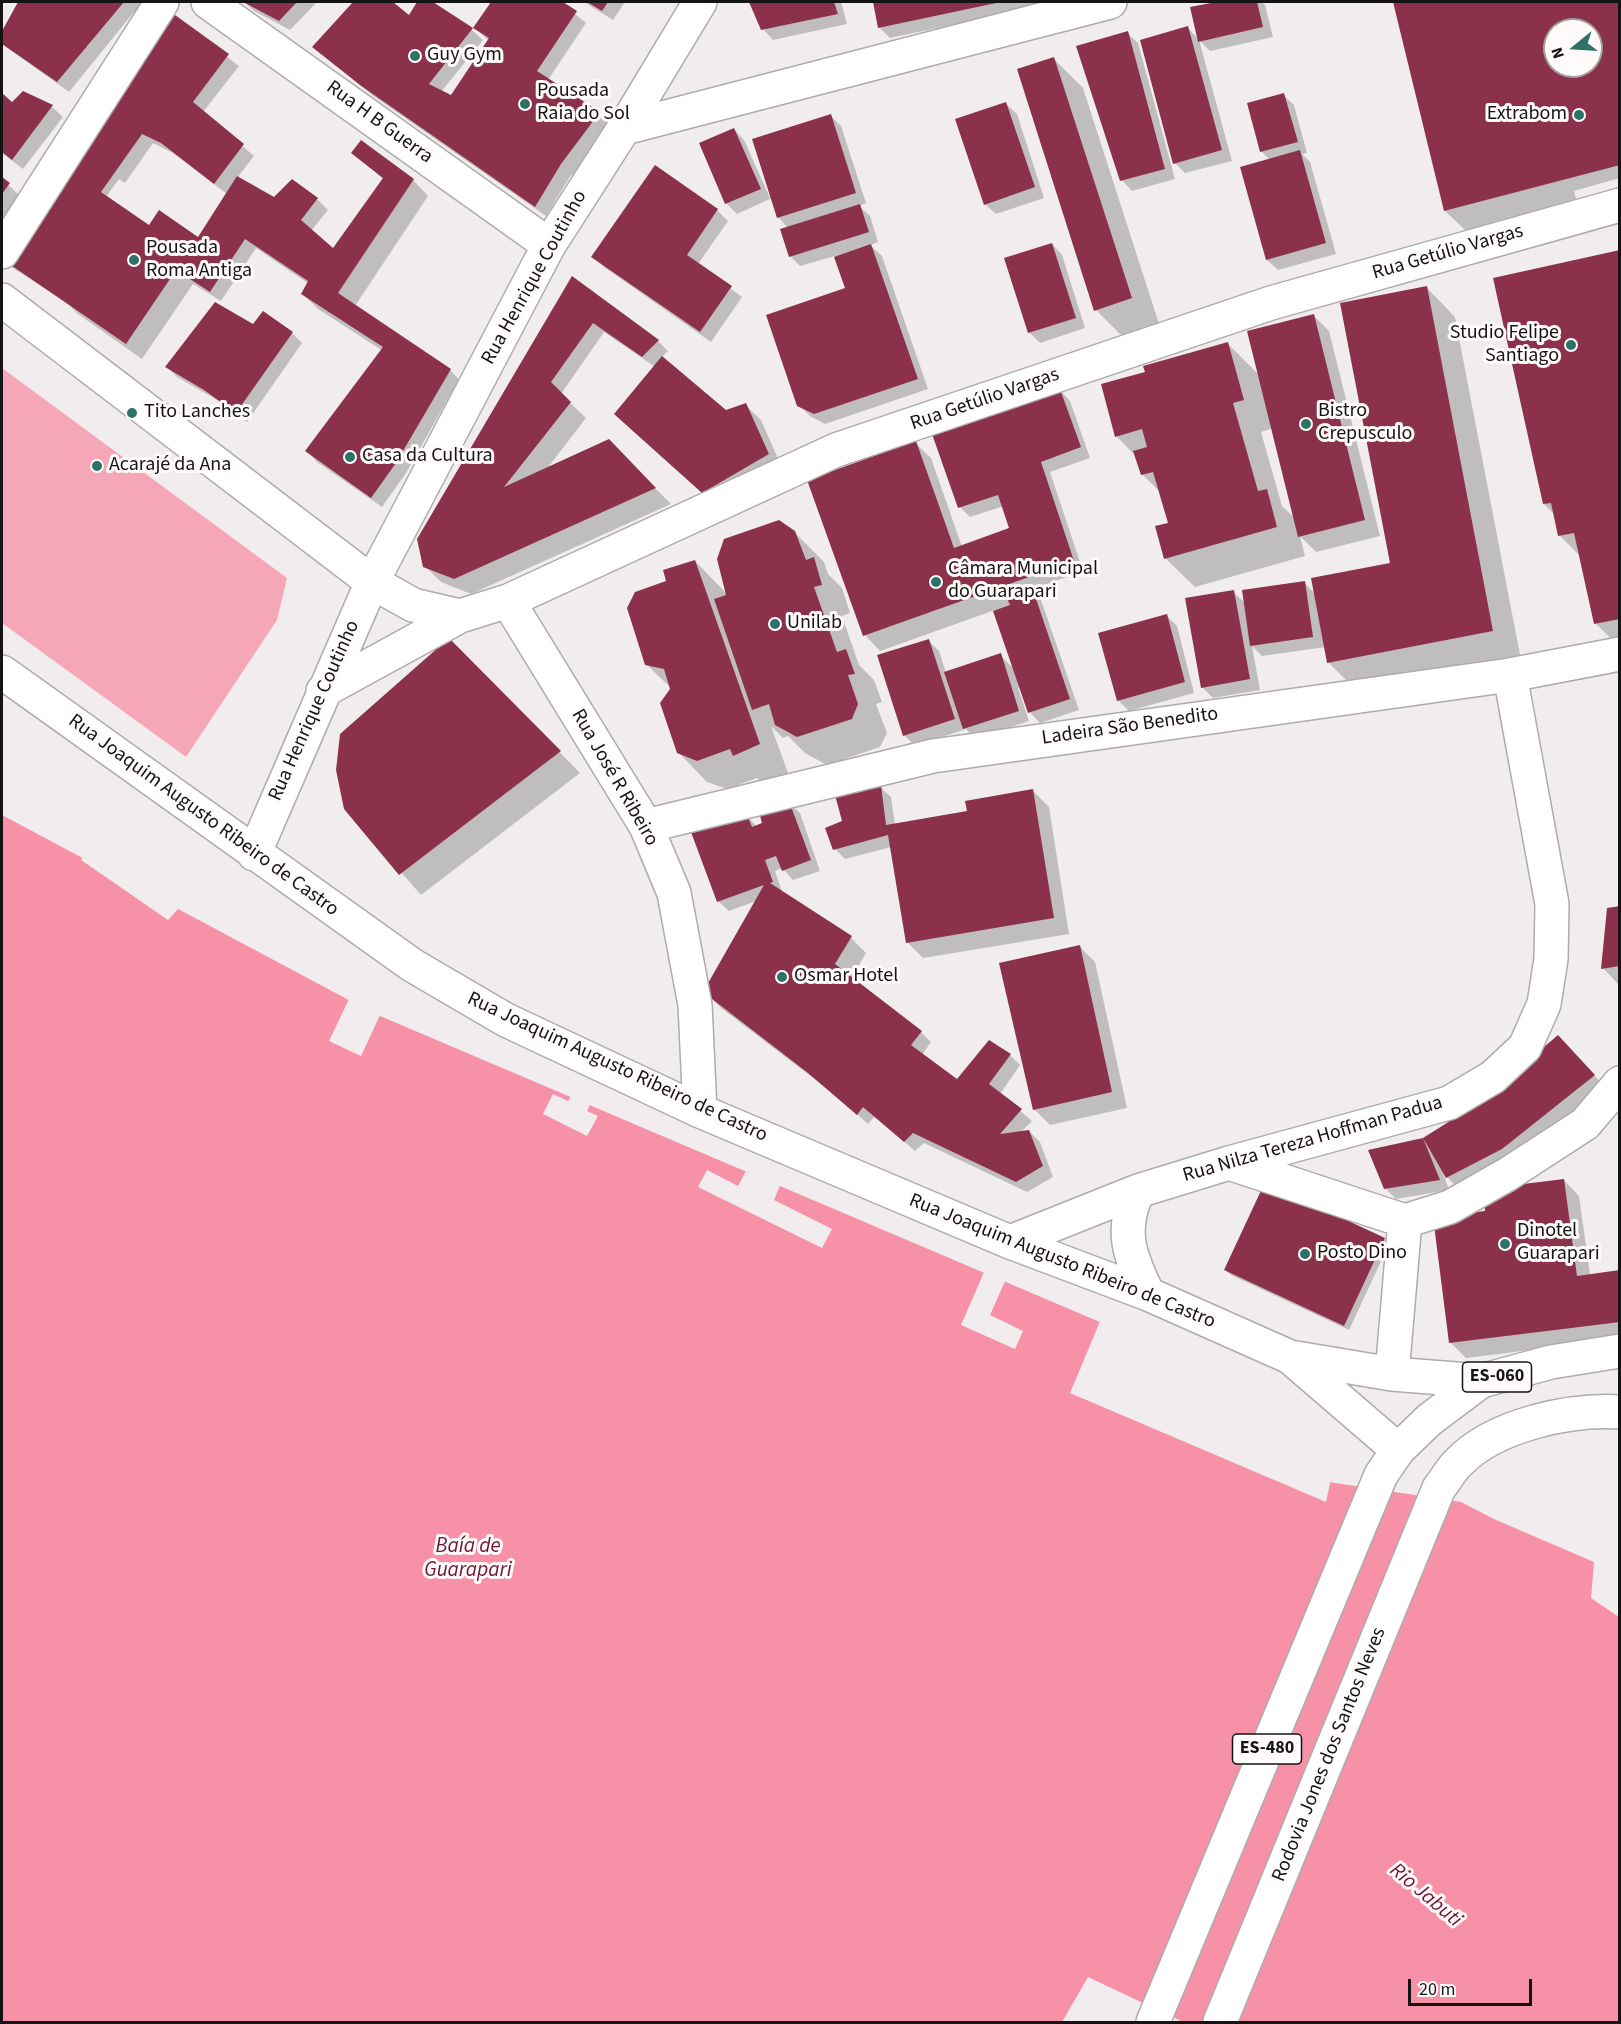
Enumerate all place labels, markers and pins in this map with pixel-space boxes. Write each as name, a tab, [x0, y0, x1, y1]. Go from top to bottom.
place label: Guy Gym	[427, 44, 502, 68]
marker: Guy Gym	[408, 49, 422, 63]
place label: Pousada Raia do Sol	[537, 80, 630, 127]
marker: Pousada Raia do Sol	[518, 97, 532, 111]
place label: Extrabom	[1487, 103, 1567, 127]
marker: Extrabom	[1572, 108, 1586, 122]
place label: Pousada Roma Antiga	[146, 237, 252, 284]
marker: Pousada Roma Antiga	[127, 253, 141, 267]
place label: Studio Felipe Santiago	[1450, 322, 1559, 369]
marker: Studio Felipe Santiago	[1564, 338, 1578, 352]
place label: Bistro Crepusculo	[1318, 400, 1412, 447]
place label: Tito Lanches	[144, 401, 250, 425]
marker: Tito Lanches	[125, 406, 139, 420]
marker: Bistro Crepusculo	[1299, 417, 1313, 431]
place label: Casa da Cultura	[362, 445, 493, 469]
marker: Casa da Cultura	[343, 450, 357, 464]
place label: Acarajé da Ana	[109, 454, 231, 478]
marker: Acarajé da Ana	[90, 459, 104, 473]
place label: Câmara Municipal do Guarapari	[948, 558, 1098, 605]
marker: Câmara Municipal do Guarapari	[929, 575, 943, 589]
place label: Unilab	[787, 612, 842, 636]
marker: Unilab	[768, 617, 782, 631]
place label: Osmar Hotel	[794, 965, 898, 989]
marker: Osmar Hotel	[775, 970, 789, 984]
place label: Dinotel Guarapari	[1517, 1220, 1600, 1267]
marker: Dinotel Guarapari	[1498, 1237, 1512, 1251]
place label: Posto Dino	[1317, 1242, 1407, 1266]
marker: Posto Dino	[1298, 1247, 1312, 1261]

